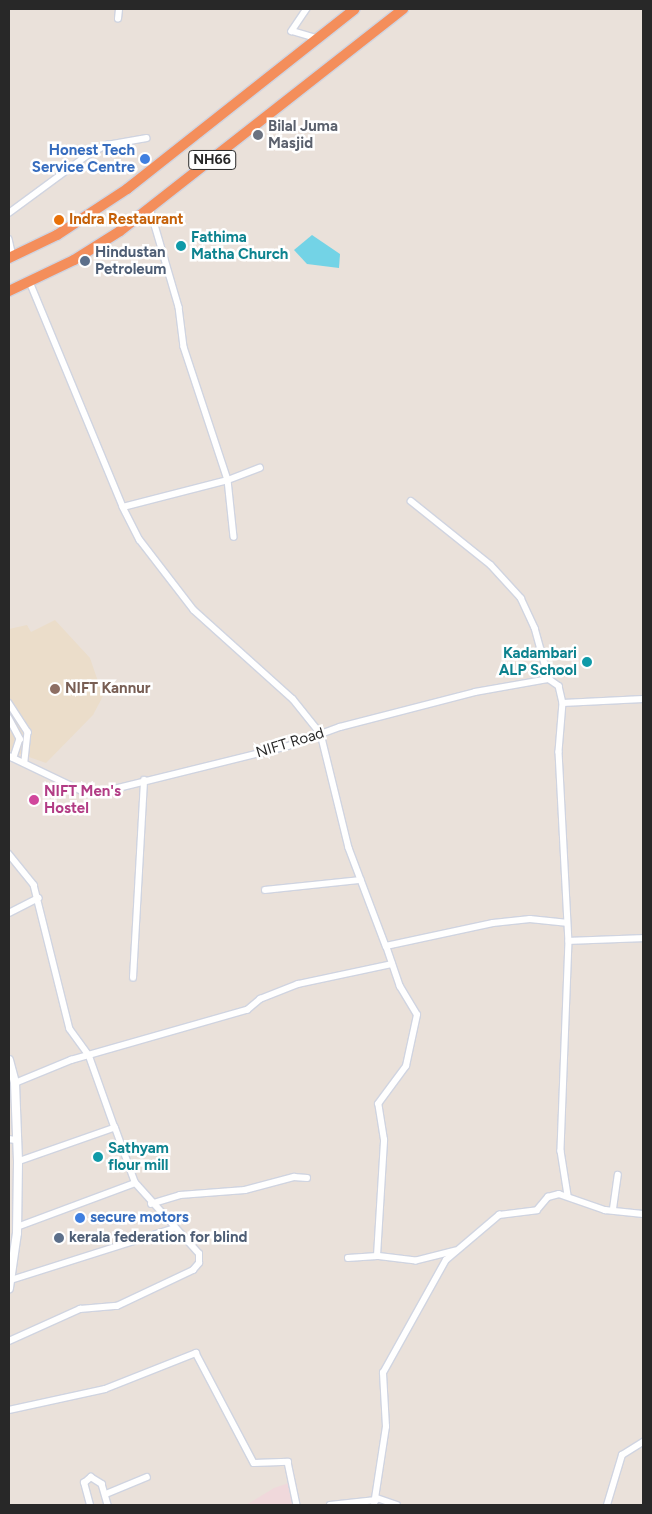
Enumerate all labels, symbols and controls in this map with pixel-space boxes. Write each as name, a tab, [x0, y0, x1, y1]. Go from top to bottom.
place label: Bilal Juma Masjid	[268, 117, 338, 152]
marker: Bilal Juma Masjid	[252, 129, 264, 141]
place label: Honest Tech Service Centre	[32, 141, 135, 176]
road number: NH66	[187, 148, 237, 172]
marker: Honest Tech Service Centre	[139, 153, 151, 165]
place label: Indra Restaurant	[69, 211, 184, 229]
marker: Indra Restaurant	[53, 214, 65, 226]
place label: Fathima Matha Church	[191, 228, 288, 263]
marker: Fathima Matha Church	[175, 240, 187, 252]
place label: Hindustan Petroleum	[95, 243, 166, 278]
marker: Hindustan Petroleum	[79, 255, 91, 267]
place label: Kadambari ALP School	[499, 644, 577, 679]
marker: Kadambari ALP School	[581, 656, 593, 668]
place label: NIFT Kannur	[65, 680, 150, 698]
marker: NIFT Kannur	[49, 683, 61, 695]
street label: NIFT Road	[254, 724, 326, 762]
place label: NIFT Men's Hostel	[44, 782, 121, 817]
marker: NIFT Men's Hostel	[28, 794, 40, 806]
place label: Sathyam flour mill	[108, 1139, 169, 1174]
marker: Sathyam flour mill	[92, 1151, 104, 1163]
place label: secure motors	[90, 1209, 189, 1227]
marker: secure motors	[74, 1212, 86, 1224]
place label: kerala federation for blind	[69, 1229, 247, 1247]
marker: kerala federation for blind	[53, 1232, 65, 1244]

